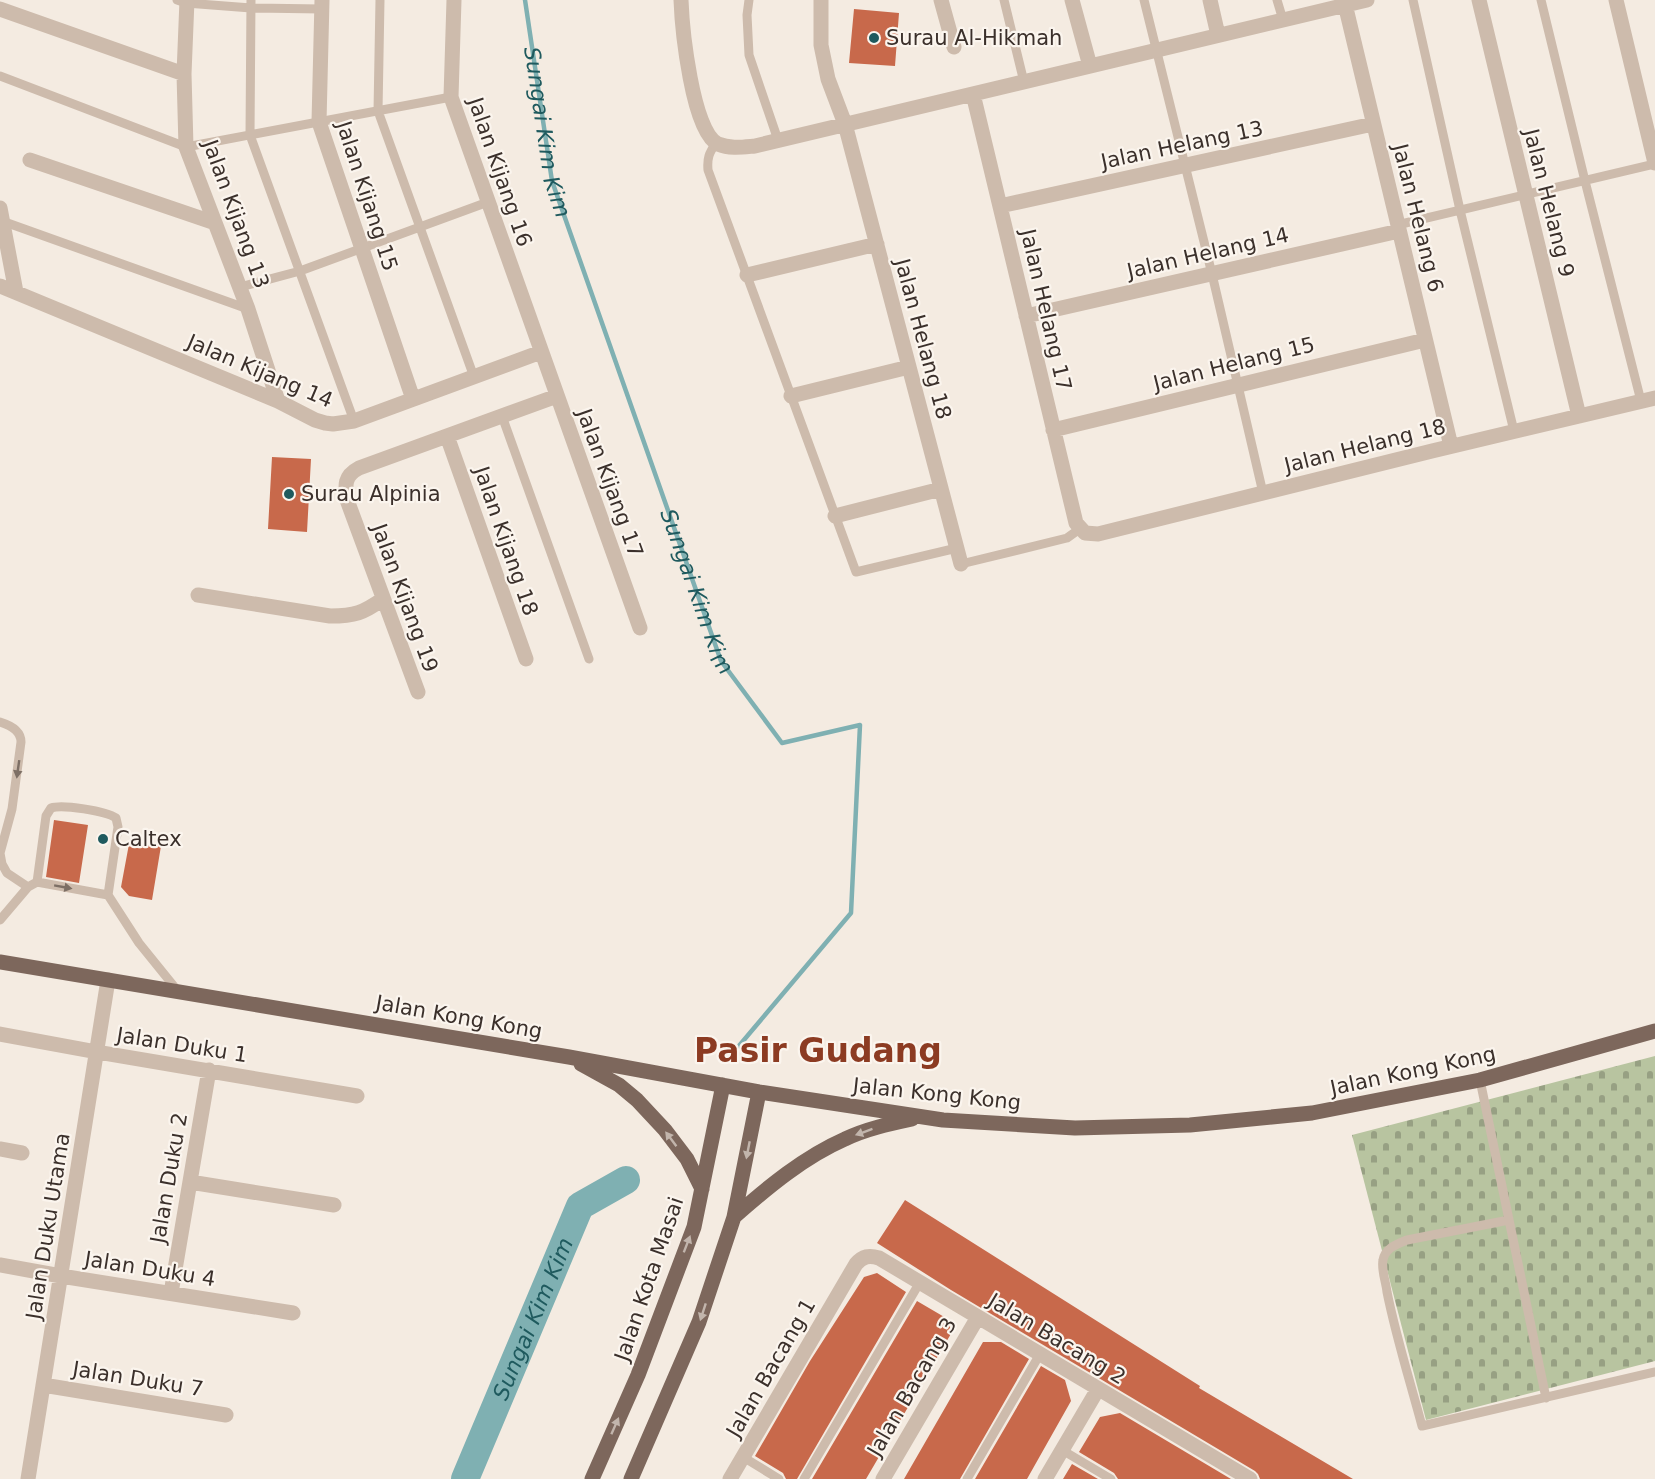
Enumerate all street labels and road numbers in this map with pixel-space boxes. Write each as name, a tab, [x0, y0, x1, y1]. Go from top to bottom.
street label: Jalan Kijang 16	[463, 92, 537, 250]
street label: Jalan Kijang 15	[331, 116, 403, 274]
street label: Jalan Helang 13	[1097, 116, 1265, 174]
street label: Jalan Helang 9	[1519, 124, 1579, 280]
street label: Jalan Kijang 13	[197, 135, 274, 291]
street label: Jalan Helang 6	[1388, 139, 1448, 295]
street label: Jalan Helang 14	[1123, 223, 1291, 284]
street label: Jalan Helang 17	[1015, 225, 1076, 393]
street label: Jalan Helang 18	[890, 254, 956, 422]
street label: Jalan Kijang 14	[182, 329, 337, 413]
street label: Jalan Helang 15	[1149, 332, 1317, 396]
street label: Jalan Kijang 17	[571, 404, 648, 560]
street label: Jalan Helang 18	[1280, 414, 1448, 478]
street label: Jalan Kijang 18	[469, 461, 543, 619]
street label: Jalan Kijang 19	[366, 519, 443, 675]
street label: Jalan Kong Kong	[372, 990, 544, 1043]
street label: Jalan Duku 1	[113, 1023, 249, 1067]
street label: Jalan Kong Kong	[1326, 1042, 1498, 1101]
street label: Jalan Kong Kong	[850, 1073, 1022, 1115]
street label: Jalan Duku 2	[145, 1111, 192, 1247]
street label: Jalan Duku Utama	[21, 1131, 75, 1323]
street label: Jalan Kota Masai	[609, 1194, 688, 1366]
street label: Jalan Duku 4	[81, 1247, 217, 1291]
street label: Jalan Bacang 2	[982, 1287, 1130, 1389]
street label: Jalan Bacang 1	[721, 1294, 820, 1443]
street label: Jalan Bacang 3	[862, 1313, 961, 1462]
street label: Jalan Duku 7	[69, 1357, 205, 1401]

